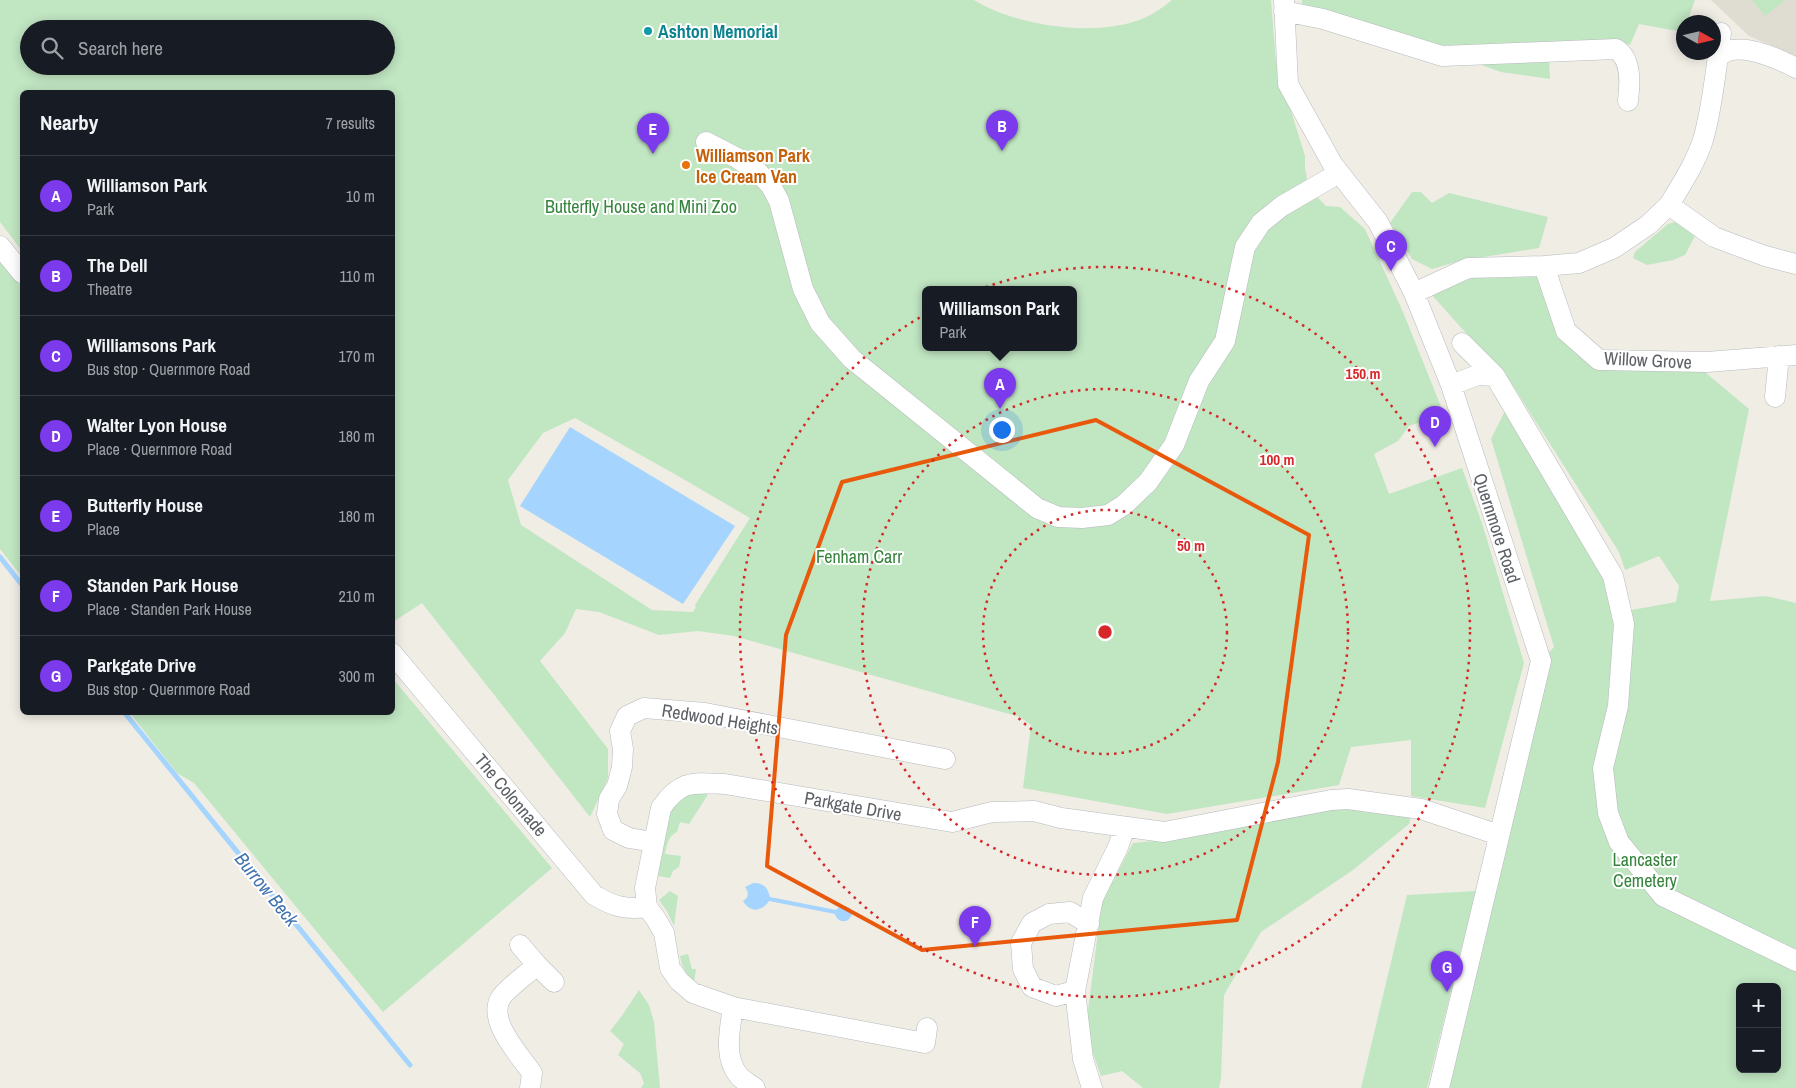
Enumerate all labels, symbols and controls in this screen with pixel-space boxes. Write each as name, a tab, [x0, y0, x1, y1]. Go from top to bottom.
north arrow	[1676, 15, 1721, 60]
place label: Ashton Memorial	[658, 19, 778, 44]
search box	[20, 20, 395, 75]
marker: Ashton Memorial	[642, 25, 654, 37]
icon: search	[38, 34, 66, 62]
text: Search here	[78, 35, 163, 61]
text: Nearby	[40, 108, 98, 137]
pin: B	[986, 110, 1018, 151]
text: 7 results	[325, 112, 375, 134]
pin: E	[637, 113, 669, 154]
place label: Williamson Park Ice Cream Van	[696, 143, 811, 189]
marker: Williamson Park Ice Cream Van	[680, 159, 692, 171]
text: Williamson Park	[87, 172, 207, 198]
text: A	[51, 185, 61, 207]
text: 10 m	[346, 185, 375, 207]
park label: Butterfly House and Mini Zoo	[545, 194, 737, 219]
text: Park	[87, 198, 114, 220]
pin: C	[1375, 230, 1407, 271]
text: The Dell	[87, 252, 148, 278]
text: B	[51, 265, 61, 287]
text: 110 m	[339, 265, 375, 287]
text: Theatre	[87, 278, 132, 300]
popup	[922, 286, 1077, 351]
text: Williamson Park	[939, 295, 1060, 321]
text: Park	[939, 321, 966, 343]
text: Williamsons Park	[87, 332, 216, 358]
text: C	[51, 345, 61, 367]
text: 170 m	[339, 345, 375, 367]
street label: Willow Grove	[1604, 345, 1692, 375]
text: Bus stop · Quernmore Road	[87, 358, 250, 380]
text: 150 m	[1346, 363, 1380, 384]
pin: A	[984, 368, 1016, 409]
pin: D	[1419, 406, 1451, 447]
text: Walter Lyon House	[87, 412, 227, 438]
your location	[989, 417, 1015, 443]
text: D	[51, 425, 61, 447]
text: 180 m	[339, 425, 375, 447]
text: Place · Quernmore Road	[87, 438, 232, 460]
text: 100 m	[1260, 449, 1294, 470]
street label: Quernmore Road	[1467, 470, 1527, 586]
text: Butterfly House	[87, 492, 203, 518]
text: E	[52, 505, 60, 527]
text: 180 m	[339, 505, 375, 527]
text: Place	[87, 518, 120, 540]
text: 50 m	[1177, 535, 1205, 556]
park label: Fenham Carr	[816, 544, 902, 569]
text: Standen Park House	[87, 572, 239, 598]
text: F	[52, 585, 60, 607]
text: 210 m	[339, 585, 375, 607]
text: Place · Standen Park House	[87, 598, 252, 620]
centre of rings	[1096, 623, 1114, 641]
text: Parkgate Drive	[87, 652, 196, 678]
text: G	[51, 665, 61, 687]
text: 300 m	[339, 665, 375, 687]
text: Bus stop · Quernmore Road	[87, 678, 250, 700]
street label: Redwood Heights	[660, 697, 780, 741]
street label: The Colonnade	[469, 748, 553, 842]
street label: Parkgate Drive	[802, 785, 904, 827]
water label: Burrow Beck	[229, 847, 306, 932]
park label: Lancaster Cemetery	[1613, 847, 1678, 893]
pin: F	[959, 906, 991, 947]
pin: G	[1431, 951, 1463, 992]
map controls	[1736, 983, 1781, 1073]
button: +	[1736, 983, 1781, 1028]
button: −	[1736, 1028, 1781, 1073]

